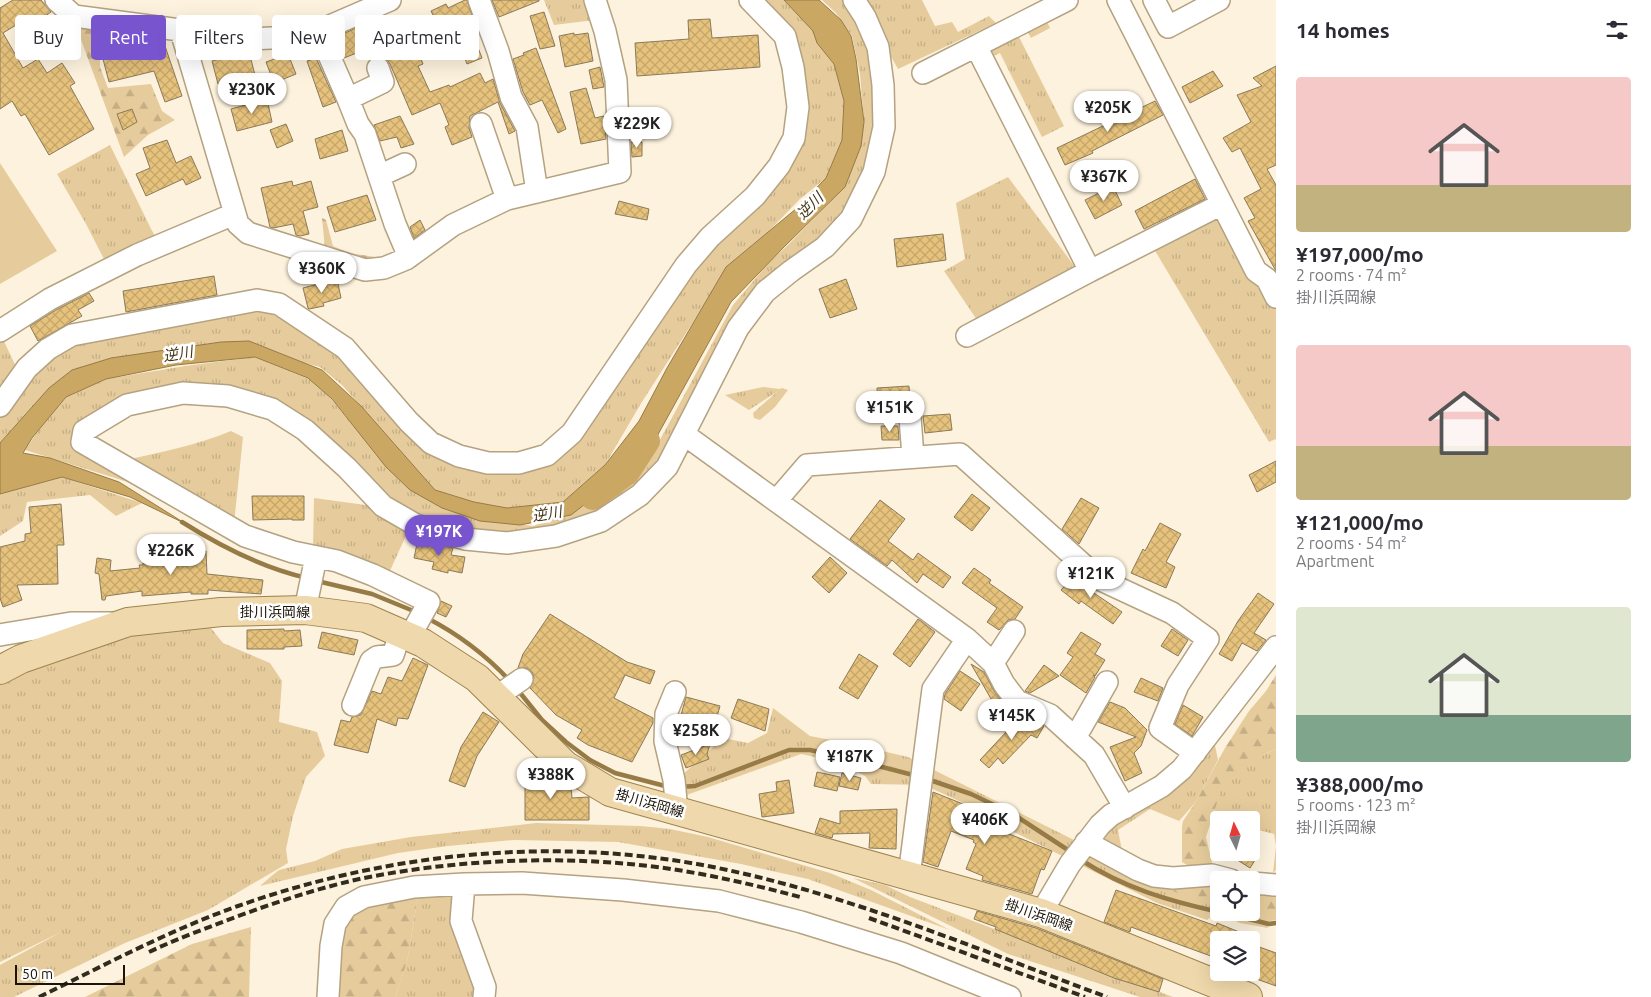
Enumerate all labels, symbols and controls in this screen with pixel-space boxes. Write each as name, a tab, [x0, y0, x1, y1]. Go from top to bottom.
chip: Buy	[15, 15, 81, 60]
chip: Rent	[91, 15, 166, 60]
chip: Filters	[176, 15, 262, 60]
chip: New	[272, 15, 345, 60]
chip: Apartment	[355, 15, 479, 60]
icon: filters	[1603, 16, 1631, 44]
text: 14 homes	[1296, 18, 1390, 42]
pin: ¥230K	[217, 72, 287, 115]
text: ¥230K	[229, 80, 275, 98]
pin: ¥205K	[1073, 90, 1143, 133]
text: ¥205K	[1085, 98, 1131, 116]
pin: ¥229K	[602, 106, 672, 149]
icon: home	[1419, 110, 1509, 200]
text: ¥229K	[614, 114, 660, 132]
pin: ¥367K	[1069, 160, 1139, 202]
text: ¥367K	[1081, 167, 1127, 185]
water label: 逆川	[793, 188, 828, 222]
text: ¥197,000/mo	[1296, 242, 1424, 266]
pin: ¥360K	[287, 252, 357, 294]
text: ¥360K	[299, 259, 345, 277]
text: 2 rooms · 74 m²	[1296, 266, 1407, 284]
text: 掛川浜岡線	[1296, 288, 1376, 306]
water label: 逆川	[162, 342, 196, 364]
icon: home	[1419, 378, 1509, 468]
pin: ¥151K	[855, 390, 925, 433]
text: ¥151K	[867, 398, 913, 416]
water label: 逆川	[531, 502, 565, 524]
text: ¥121,000/mo	[1296, 510, 1424, 534]
pin: ¥197K	[404, 514, 474, 557]
text: ¥197K	[416, 522, 462, 540]
pin: ¥226K	[136, 534, 206, 576]
text: 2 rooms · 54 m²	[1296, 534, 1407, 552]
text: ¥226K	[148, 541, 194, 559]
text: Apartment	[1296, 552, 1374, 570]
pin: ¥121K	[1056, 556, 1126, 599]
text: ¥121K	[1068, 564, 1114, 582]
street label: 掛川浜岡線	[240, 604, 310, 620]
icon: home	[1419, 640, 1509, 730]
pin: ¥145K	[977, 698, 1047, 741]
text: ¥145K	[989, 706, 1035, 724]
pin: ¥258K	[661, 714, 731, 756]
text: ¥258K	[673, 721, 719, 739]
pin: ¥187K	[815, 740, 885, 782]
text: ¥187K	[827, 747, 873, 765]
pin: ¥388K	[516, 758, 586, 800]
text: ¥388K	[528, 765, 574, 783]
text: ¥388,000/mo	[1296, 772, 1424, 796]
street label: 掛川浜岡線	[614, 786, 686, 820]
text: 5 rooms · 123 m²	[1296, 796, 1416, 814]
pin: ¥406K	[950, 802, 1020, 845]
text: ¥406K	[962, 810, 1008, 828]
north arrow	[1210, 811, 1260, 861]
map controls	[1210, 811, 1260, 981]
text: 掛川浜岡線	[1296, 818, 1376, 836]
button: locate	[1210, 871, 1260, 921]
street label: 掛川浜岡線	[1003, 896, 1075, 934]
button: layers	[1210, 931, 1260, 981]
scale bar	[15, 962, 125, 985]
text: 50 m	[22, 966, 53, 982]

